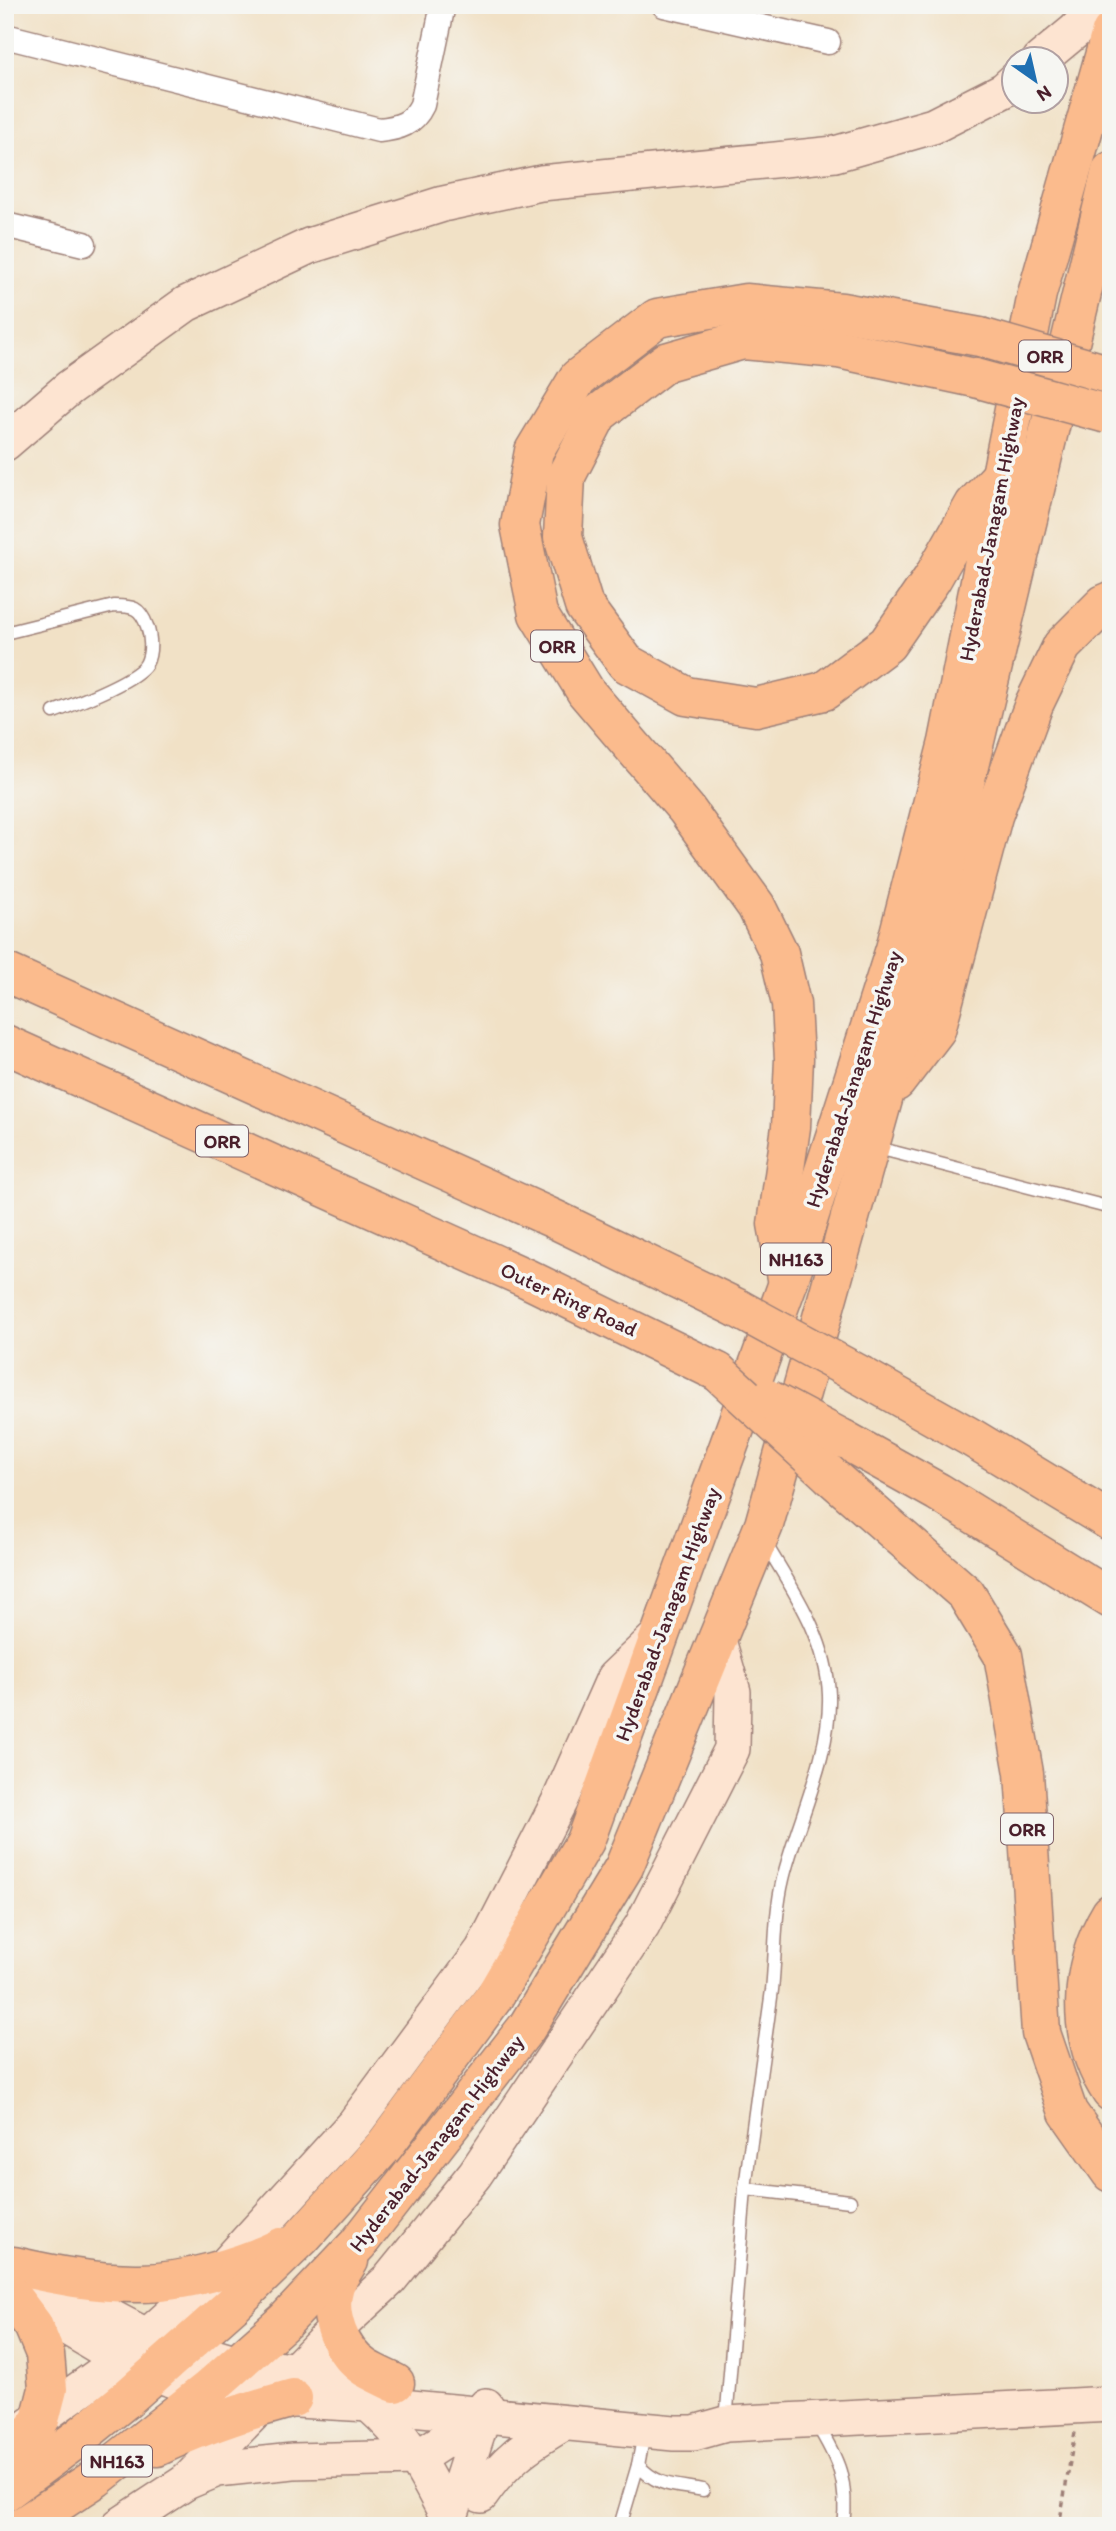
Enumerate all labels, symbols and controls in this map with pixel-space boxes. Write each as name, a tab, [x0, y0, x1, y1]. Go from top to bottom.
north arrow	[1000, 46, 1070, 116]
text: N	[1032, 81, 1056, 107]
road number: ORR	[1019, 340, 1071, 372]
street label: Hyderabad-Janagam Highway	[953, 395, 1029, 663]
road number: ORR	[531, 631, 583, 662]
street label: Hyderabad-Janagam Highway	[800, 947, 906, 1211]
road number: ORR	[196, 1126, 248, 1156]
road number: NH163	[761, 1244, 831, 1274]
street label: Outer Ring Road	[497, 1256, 641, 1342]
street label: Hyderabad-Janagam Highway	[609, 1483, 725, 1744]
road number: ORR	[1001, 1814, 1053, 1844]
street label: Hyderabad-Janagam Highway	[343, 2029, 529, 2257]
road number: NH163	[82, 2446, 152, 2476]

